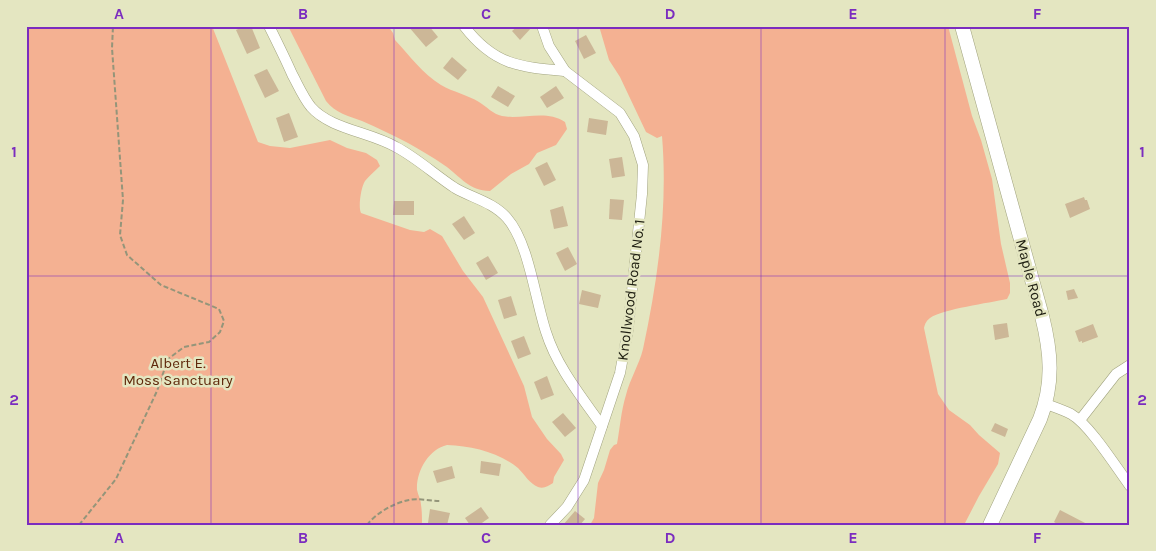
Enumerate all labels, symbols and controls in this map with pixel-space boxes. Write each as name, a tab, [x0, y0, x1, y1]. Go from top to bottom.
text: A	[114, 4, 124, 23]
text: B	[298, 4, 308, 23]
text: C	[481, 4, 491, 23]
text: D	[665, 4, 676, 23]
text: E	[848, 4, 858, 23]
text: F	[1033, 4, 1042, 23]
text: 1	[11, 142, 17, 161]
text: 1	[1139, 142, 1145, 161]
street label: Knollwood Road No. 1	[613, 218, 649, 362]
street label: Maple Road	[1012, 237, 1050, 319]
park label: Albert E. Moss Sanctuary	[123, 354, 233, 389]
text: 2	[9, 390, 19, 409]
text: 2	[1137, 390, 1147, 409]
text: A	[114, 528, 124, 547]
text: B	[298, 528, 308, 547]
text: C	[481, 528, 491, 547]
text: D	[665, 528, 676, 547]
text: E	[848, 528, 858, 547]
text: F	[1033, 528, 1042, 547]

